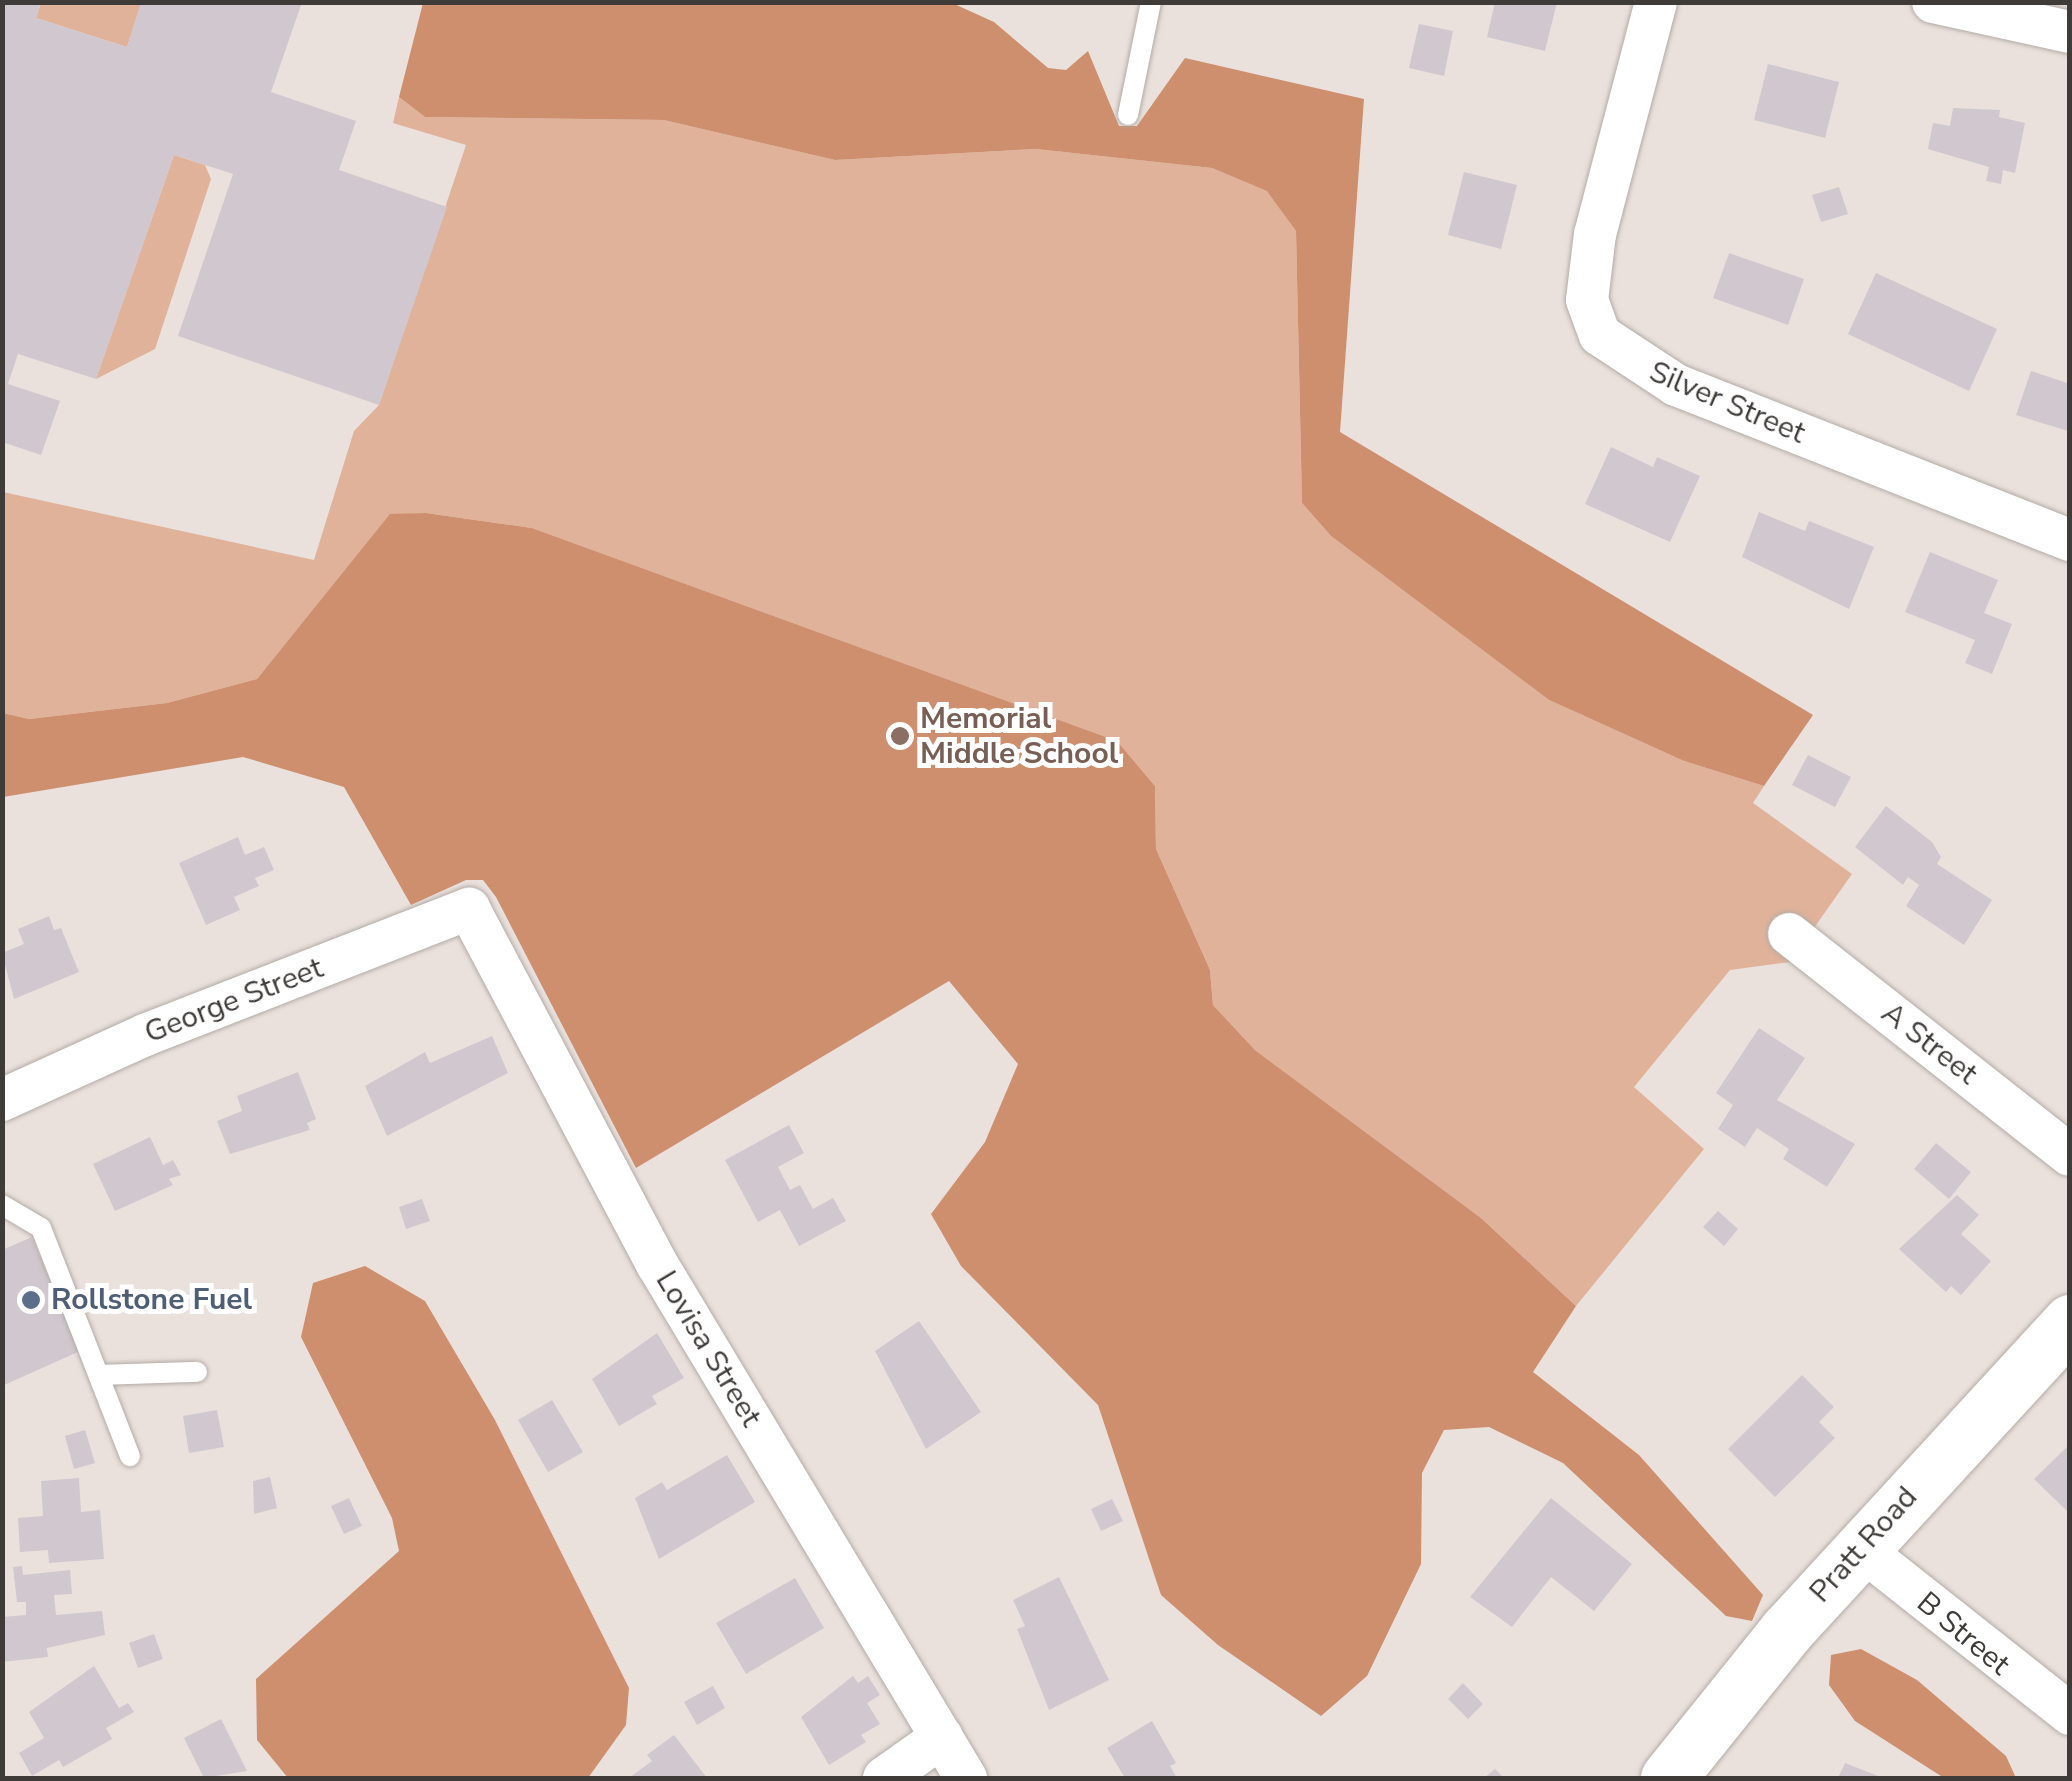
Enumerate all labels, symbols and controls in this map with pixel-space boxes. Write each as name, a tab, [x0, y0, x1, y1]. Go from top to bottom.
street label: Silver Street	[1644, 354, 1810, 452]
place label: Memorial Middle School	[920, 701, 1118, 772]
marker: Memorial Middle School	[889, 725, 911, 747]
street label: George Street	[140, 950, 328, 1052]
street label: A Street	[1874, 996, 1984, 1092]
street label: Lovisa Street	[648, 1265, 768, 1433]
place label: Rollstone Fuel	[51, 1282, 252, 1318]
marker: Rollstone Fuel	[20, 1289, 42, 1311]
street label: Pratt Road	[1803, 1480, 1925, 1610]
street label: B Street	[1909, 1585, 2017, 1683]

